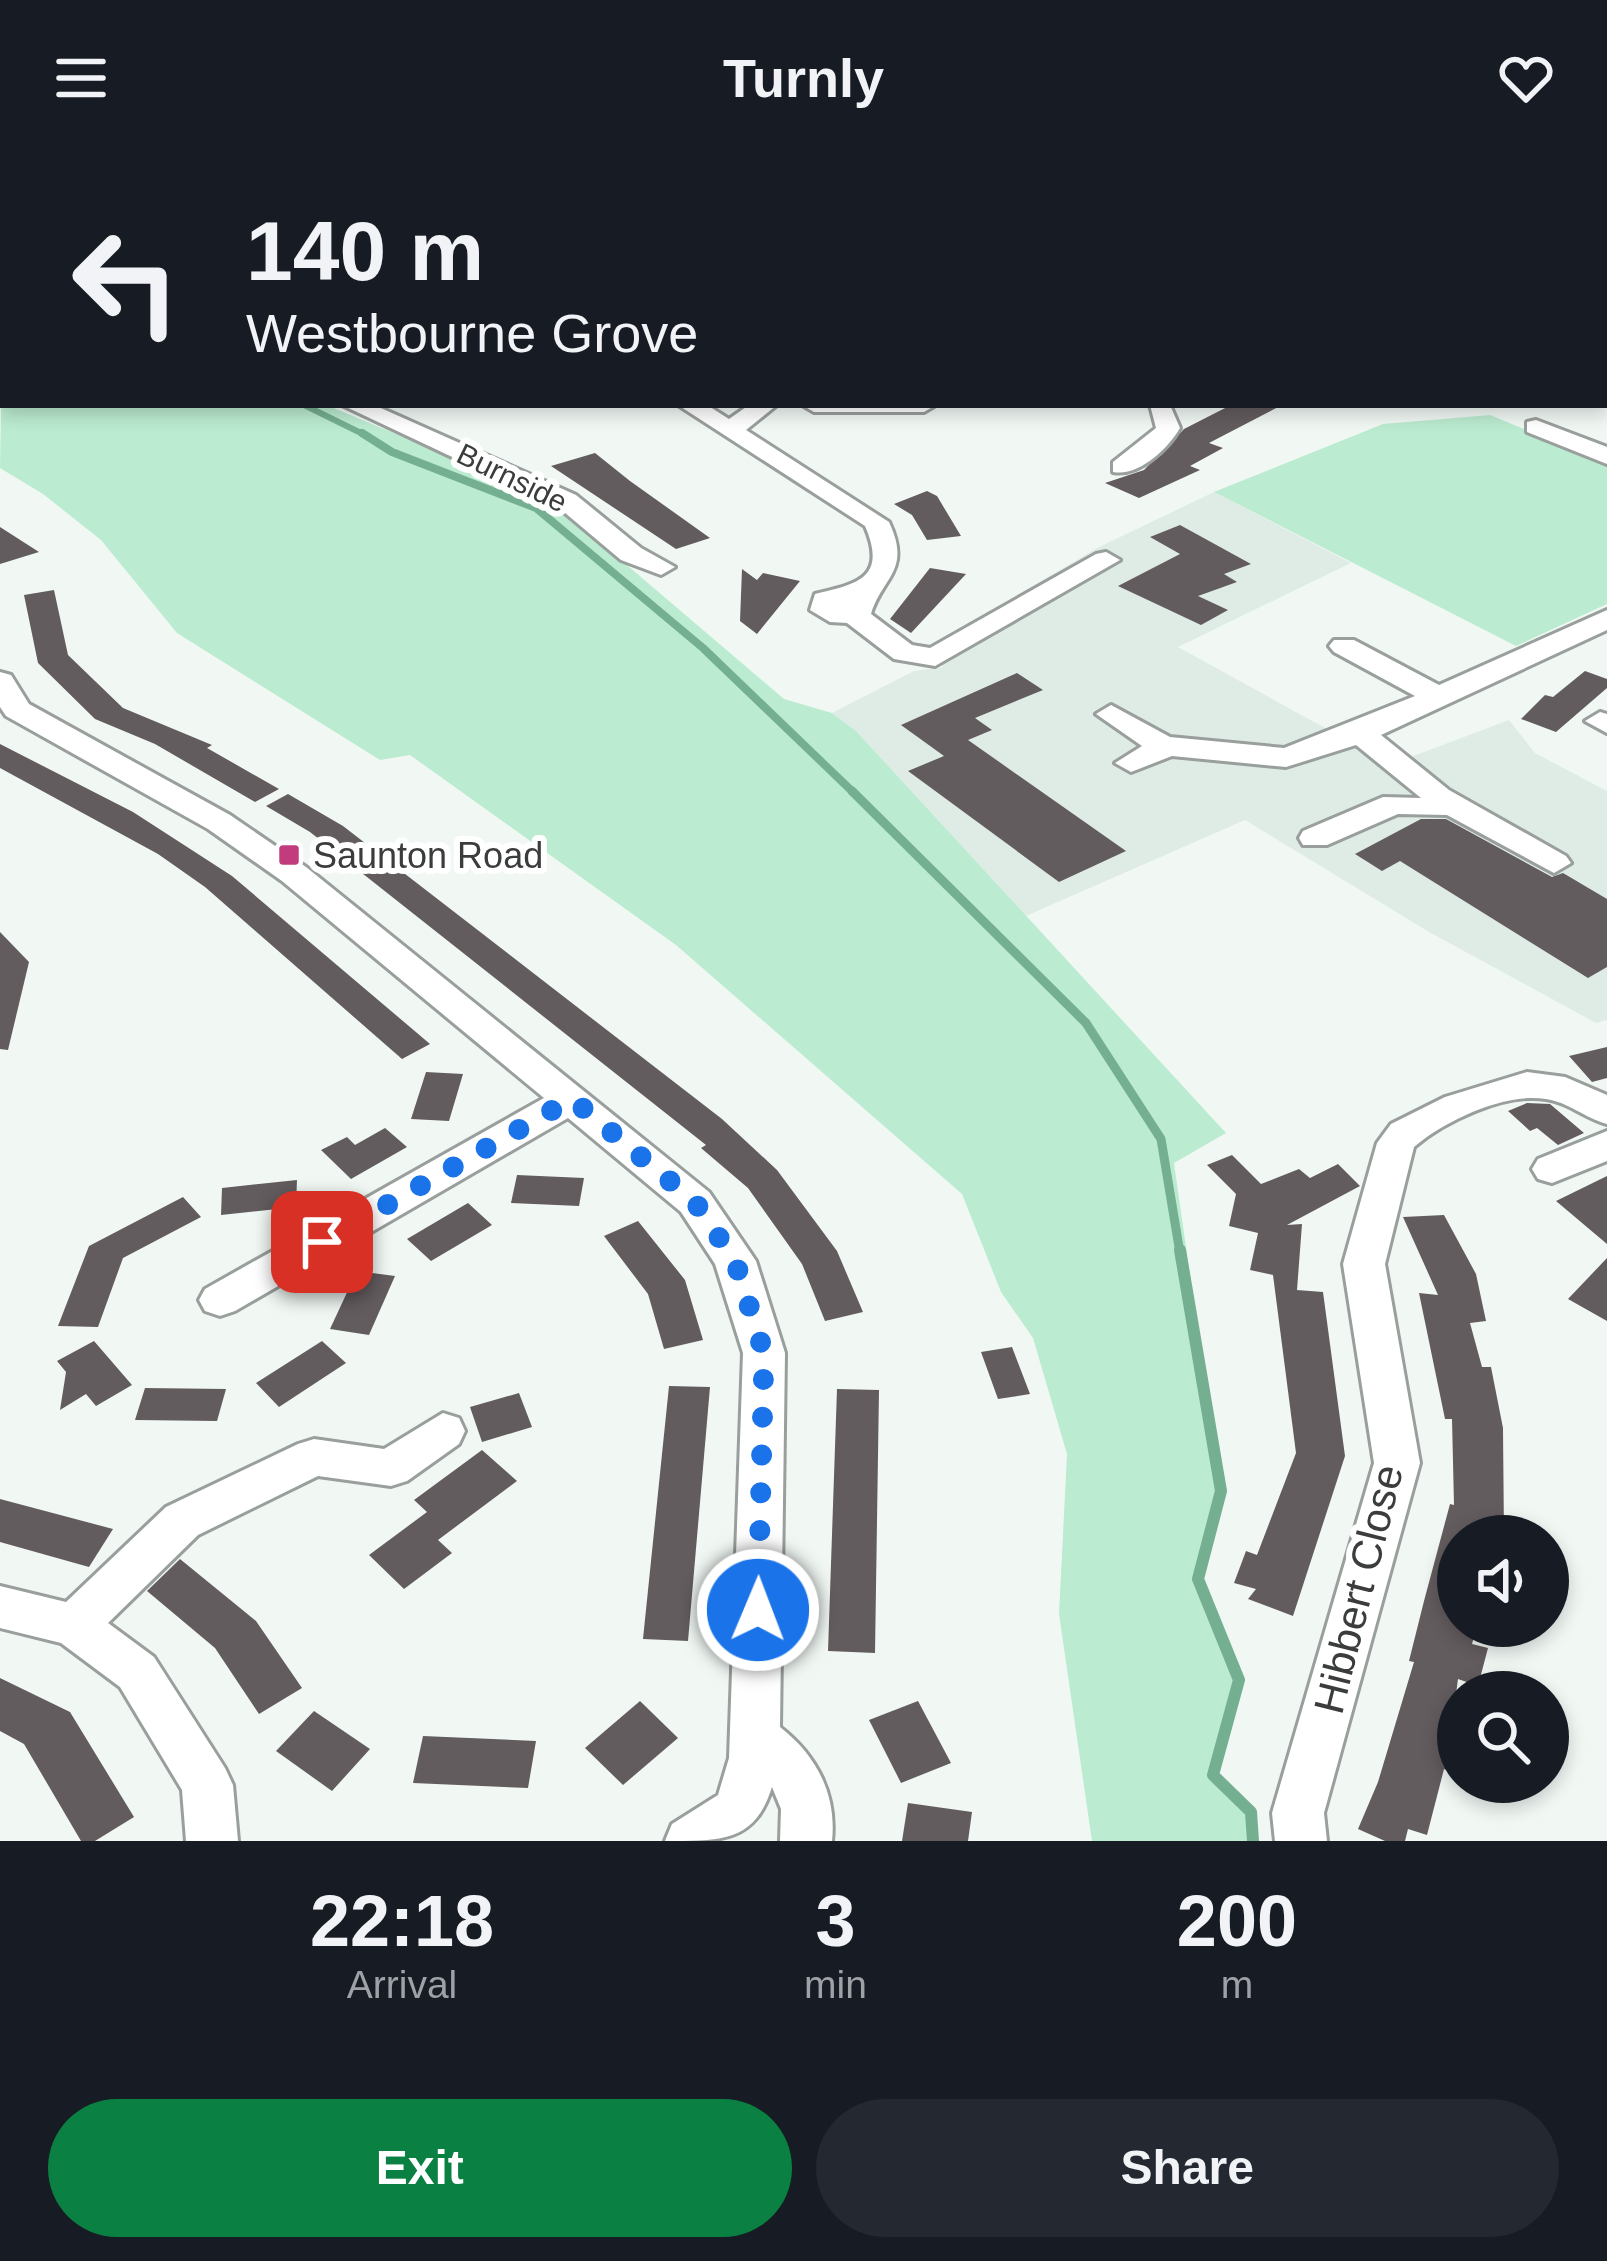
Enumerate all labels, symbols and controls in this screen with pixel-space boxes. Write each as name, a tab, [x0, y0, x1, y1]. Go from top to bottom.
icon: menu	[48, 45, 114, 111]
icon: heart	[1493, 45, 1559, 111]
text: Turnly	[723, 48, 884, 108]
icon: left	[48, 204, 204, 360]
text: 140 m	[246, 204, 484, 298]
text: Westbourne Grove	[246, 303, 698, 363]
street label: Burnside	[452, 437, 573, 518]
place label: Saunton Road	[313, 835, 543, 876]
marker: Saunton Road	[276, 842, 302, 868]
pin	[271, 1191, 373, 1293]
icon: arrive	[289, 1209, 355, 1275]
street label: Hibbert Close	[1305, 1460, 1412, 1718]
map controls	[1437, 1515, 1569, 1803]
button: sound	[1437, 1515, 1569, 1647]
position arrow	[695, 1547, 821, 1673]
button: search	[1437, 1671, 1569, 1803]
text: 22:18	[310, 1881, 494, 1961]
text: 3	[815, 1881, 856, 1961]
text: 200	[1177, 1881, 1297, 1961]
text: Arrival	[347, 1963, 457, 2006]
text: min	[804, 1963, 867, 2006]
text: m	[1221, 1963, 1253, 2006]
button: Exit	[48, 2099, 792, 2237]
button: Share	[816, 2099, 1559, 2237]

